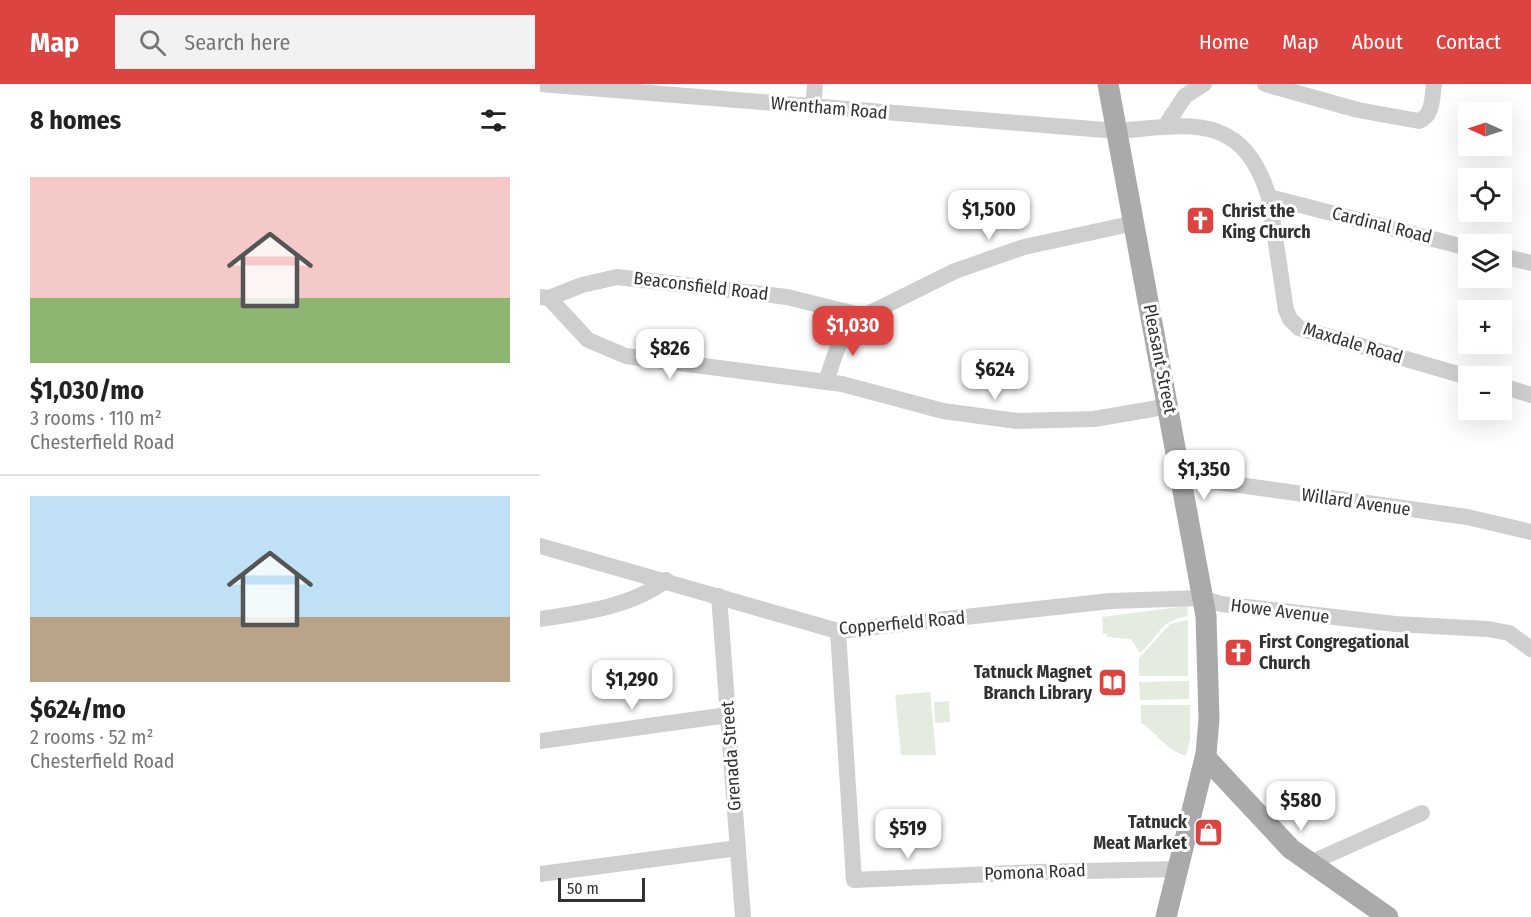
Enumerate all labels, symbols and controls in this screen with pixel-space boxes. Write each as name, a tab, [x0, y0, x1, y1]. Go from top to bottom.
search box	[115, 15, 535, 69]
text: Map	[30, 26, 79, 59]
icon: search	[136, 26, 169, 59]
text: Search here	[184, 29, 290, 56]
text: Home	[1199, 29, 1249, 55]
text: Map	[1282, 29, 1319, 55]
text: About	[1352, 29, 1403, 55]
text: Contact	[1436, 29, 1501, 55]
street label: Wrentham Road	[770, 92, 888, 124]
north arrow	[1458, 102, 1512, 156]
map controls	[1458, 102, 1512, 420]
icon: filters	[477, 104, 510, 137]
text: 8 homes	[30, 105, 121, 136]
button: locate	[1458, 168, 1512, 222]
pin: $1,500	[940, 190, 1038, 241]
text: $1,500	[962, 197, 1016, 221]
place label: Christ the King Church	[1222, 200, 1311, 243]
street label: Cardinal Road	[1330, 202, 1434, 248]
church icon: Christ the King Church	[1185, 205, 1217, 237]
icon: home	[216, 216, 324, 324]
button: layers	[1458, 234, 1512, 288]
street label: Beaconsfield Road	[632, 267, 770, 305]
button: +	[1458, 300, 1512, 354]
street label: Pleasant Street	[1139, 302, 1181, 416]
pin: $1,030	[804, 306, 902, 357]
text: $1,030	[826, 313, 880, 337]
street label: Maxdale Road	[1301, 317, 1405, 369]
pin: $826	[634, 329, 706, 380]
text: $826	[650, 336, 690, 360]
pin: $624	[959, 350, 1031, 401]
text: $624	[975, 357, 1015, 381]
button: −	[1458, 366, 1512, 420]
text: $1,030/mo	[30, 375, 144, 406]
text: 3 rooms · 110 m²	[30, 406, 162, 430]
text: Chesterfield Road	[30, 430, 174, 454]
pin: $1,350	[1155, 450, 1253, 501]
text: $1,350	[1178, 457, 1230, 481]
street label: Willard Avenue	[1300, 483, 1412, 521]
icon: home	[216, 535, 324, 643]
street label: Howe Avenue	[1229, 594, 1331, 628]
street label: Copperfield Road	[838, 607, 966, 639]
place label: First Congregational Church	[1259, 631, 1409, 674]
church icon: First Congregational Church	[1222, 636, 1254, 668]
pin: $1,290	[583, 660, 681, 711]
place label: Tatnuck Magnet Branch Library	[974, 661, 1093, 704]
library icon: Tatnuck Magnet Branch Library	[1097, 666, 1129, 698]
text: $1,290	[606, 667, 658, 691]
text: $624/mo	[30, 694, 126, 725]
street label: Grenada Street	[716, 700, 746, 812]
text: 2 rooms · 52 m²	[30, 725, 154, 749]
text: Chesterfield Road	[30, 749, 174, 773]
pin: $580	[1265, 781, 1337, 832]
text: $580	[1280, 788, 1322, 812]
pin: $519	[872, 809, 944, 860]
place label: Tatnuck Meat Market	[1093, 811, 1188, 854]
text: $519	[889, 816, 927, 840]
shop icon: Tatnuck Meat Market	[1192, 816, 1224, 848]
street label: Pomona Road	[984, 859, 1086, 885]
scale bar	[558, 875, 645, 902]
text: 50 m	[567, 879, 599, 898]

